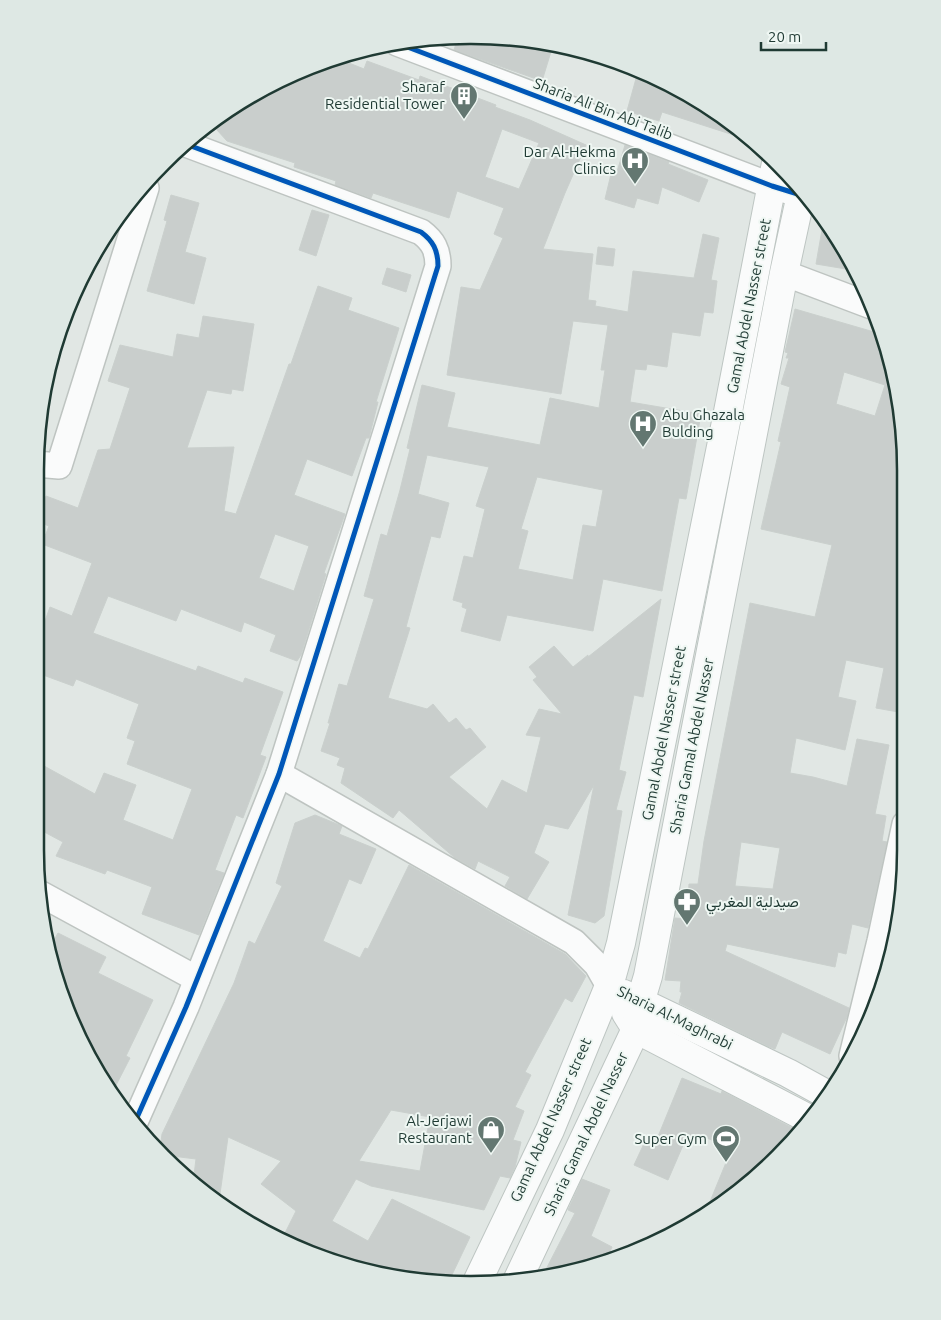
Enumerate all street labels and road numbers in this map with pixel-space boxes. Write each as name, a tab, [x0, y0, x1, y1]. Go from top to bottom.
street label: Sharia Ali Bin Abi Talib	[531, 74, 675, 143]
street label: Gamal Abdel Nasser street	[723, 217, 774, 395]
street label: Gamal Abdel Nasser street	[638, 644, 689, 822]
street label: Sharia Gamal Abdel Nasser	[666, 656, 717, 835]
street label: Sharia Al-Maghrabi	[615, 982, 736, 1053]
street label: Gamal Abdel Nasser street	[507, 1035, 595, 1205]
street label: Sharia Gamal Abdel Nasser	[540, 1049, 631, 1218]

